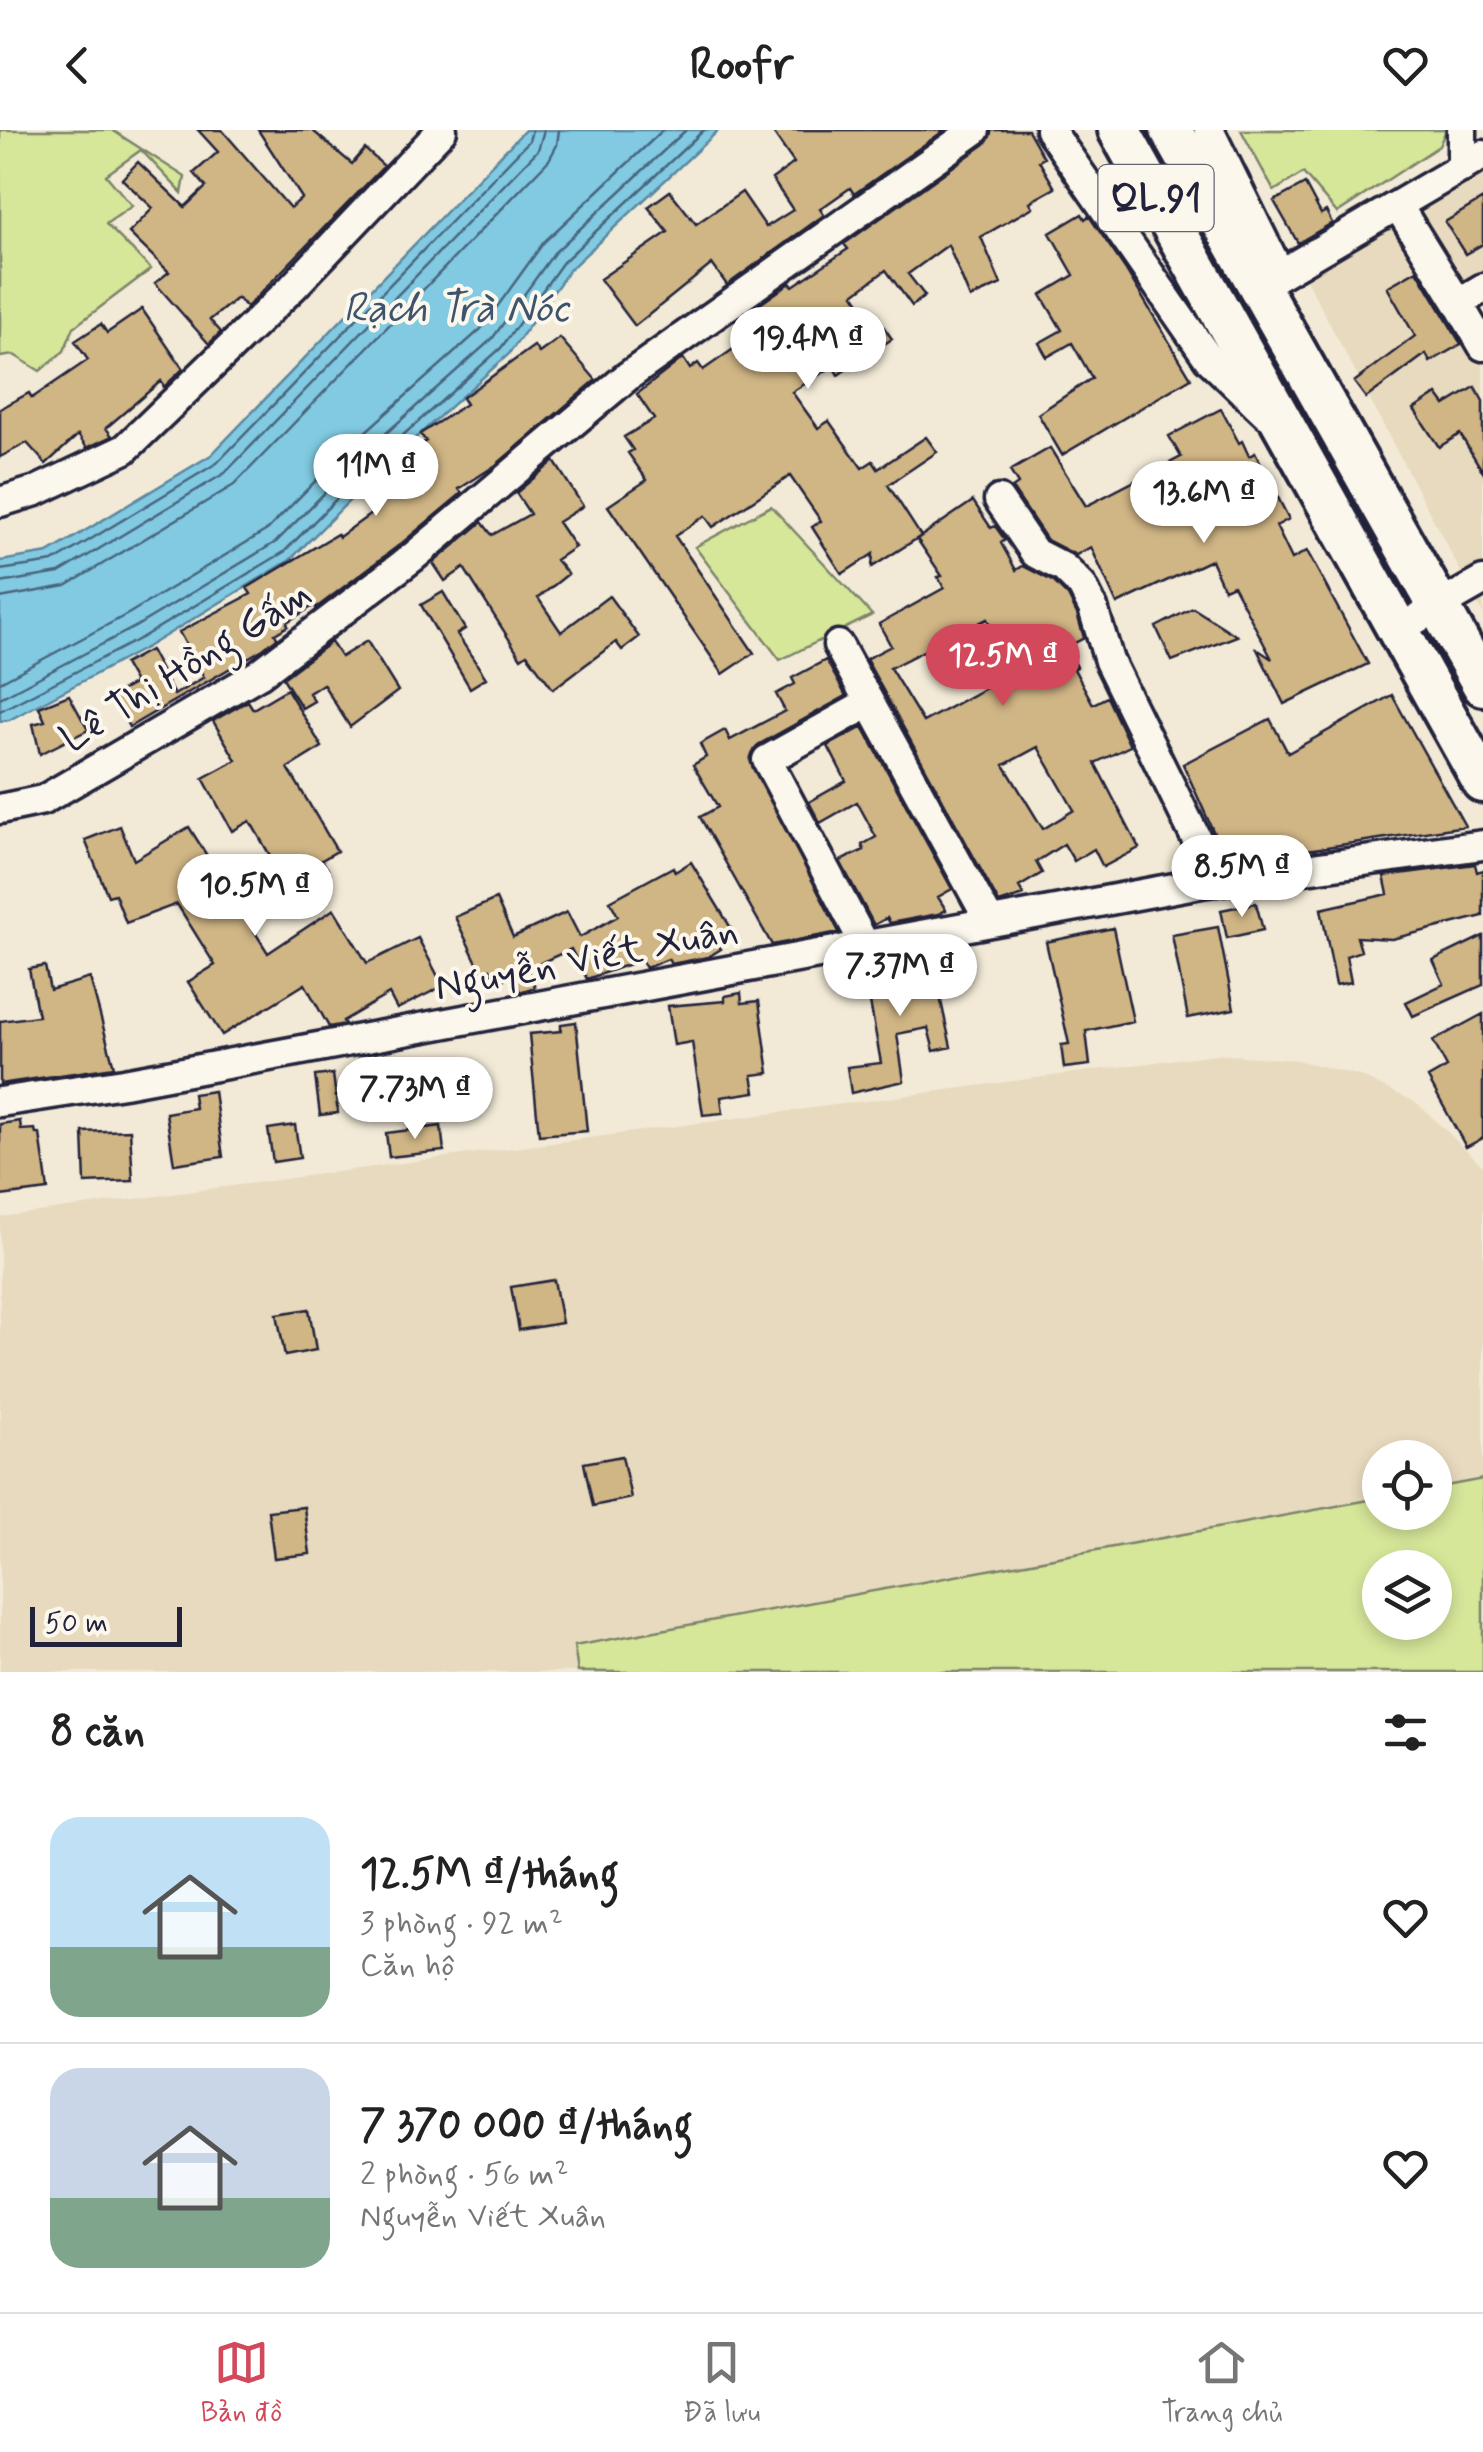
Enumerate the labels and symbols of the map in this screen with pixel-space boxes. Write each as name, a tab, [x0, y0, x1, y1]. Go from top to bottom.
road number: QL.91	[1098, 165, 1214, 231]
water label: Rạch Trà Nóc	[343, 282, 571, 337]
pin: 19.4M ₫	[716, 307, 900, 392]
pin: 11M ₫	[306, 434, 446, 519]
pin: 13.6M ₫	[1112, 461, 1296, 546]
street label: Lê Thị Hồng Gấm	[51, 569, 324, 769]
pin: 12.5M ₫	[911, 624, 1095, 709]
pin: 8.5M ₫	[1161, 835, 1323, 920]
pin: 10.5M ₫	[163, 854, 347, 939]
street label: Nguyễn Viết Xuân	[431, 905, 743, 1019]
pin: 7.37M ₫	[808, 934, 992, 1019]
pin: 7.73M ₫	[323, 1057, 507, 1142]
scale bar	[30, 1602, 182, 1646]

